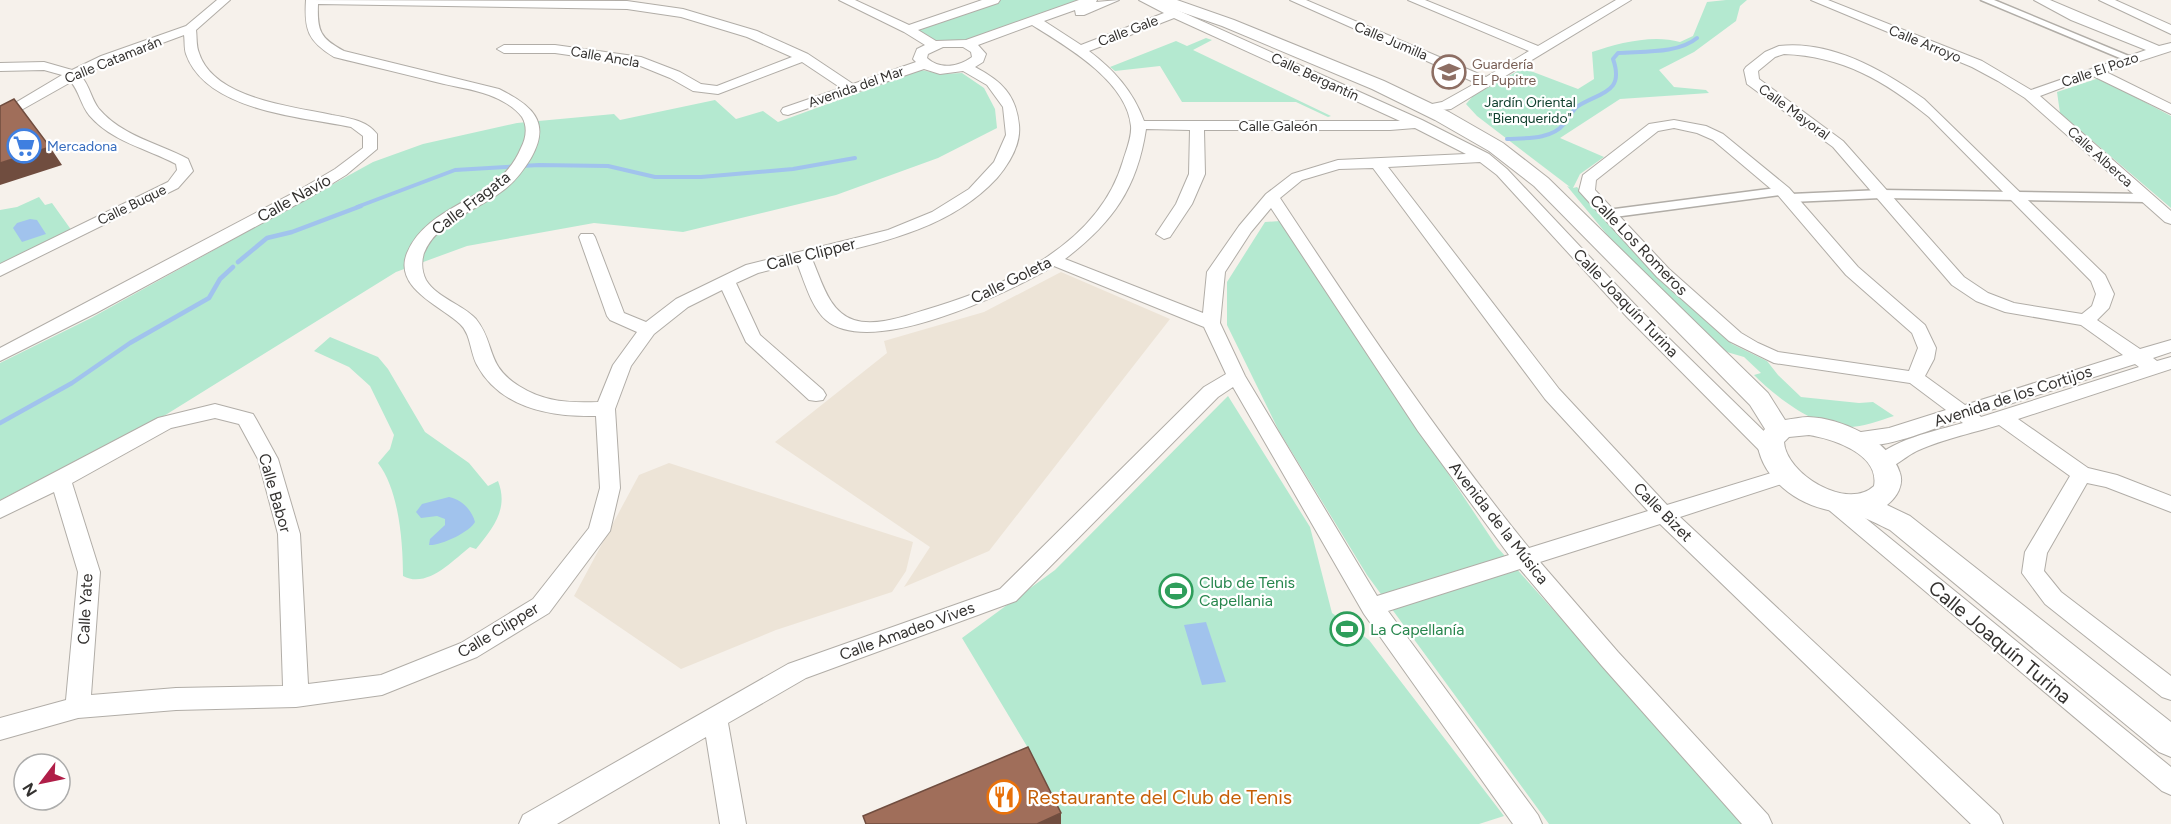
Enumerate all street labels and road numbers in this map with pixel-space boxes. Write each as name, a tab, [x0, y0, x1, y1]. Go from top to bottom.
street label: Calle Gale	[1096, 12, 1161, 50]
street label: Calle Jumilla	[1352, 18, 1430, 64]
street label: Calle Arroyo	[1886, 22, 1964, 66]
street label: Calle Catamarán	[62, 33, 164, 87]
street label: Calle Ancla	[569, 43, 641, 71]
street label: Calle Bergantín	[1268, 49, 1362, 105]
street label: Calle El Pozo	[2059, 49, 2141, 91]
street label: Avenida del Mar	[806, 63, 906, 111]
street label: Calle Mayoral	[1755, 81, 1833, 143]
street label: Calle Galeón	[1239, 118, 1318, 135]
street label: Calle Alberca	[2064, 123, 2136, 191]
street label: Calle Fragata	[428, 167, 514, 239]
street label: Calle Navío	[254, 170, 334, 226]
street label: Calle Buque	[95, 181, 169, 229]
street label: Calle Los Romeros	[1586, 191, 1692, 299]
street label: Calle Clipper	[764, 234, 858, 274]
street label: Calle Joaquín Turina	[1569, 245, 1683, 361]
street label: Calle Goleta	[968, 252, 1054, 308]
street label: Avenida de los Cortijos	[1932, 361, 2094, 431]
street label: Calle Babor	[255, 451, 296, 535]
street label: Avenida de la Música	[1445, 458, 1553, 588]
street label: Calle Bizet	[1630, 479, 1696, 545]
street label: Calle Yate	[74, 573, 96, 645]
street label: Calle Joaquín Turina	[1924, 575, 2076, 709]
street label: Calle Clipper	[454, 598, 543, 662]
street label: Calle Amadeo Vives	[837, 598, 977, 664]

